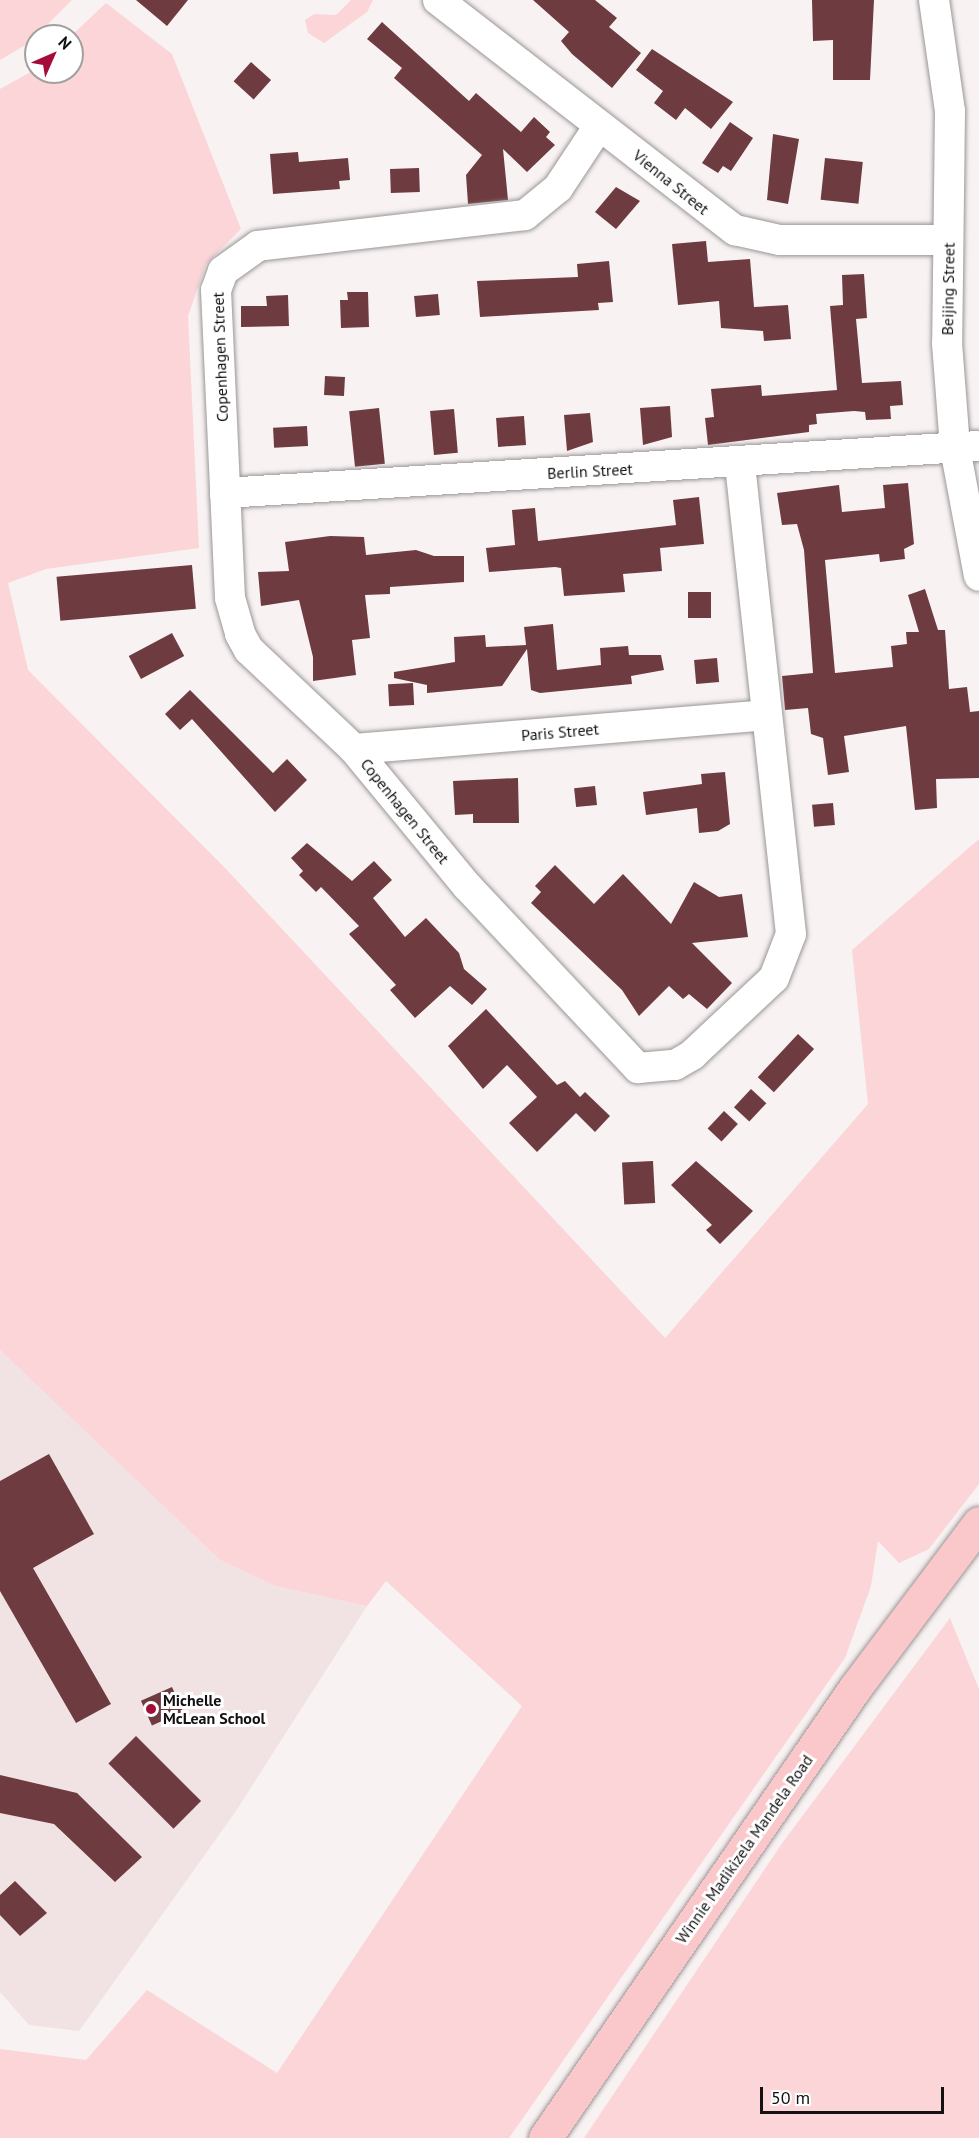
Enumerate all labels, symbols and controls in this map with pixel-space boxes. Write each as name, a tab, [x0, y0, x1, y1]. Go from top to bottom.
north arrow	[24, 24, 84, 84]
text: N	[55, 32, 76, 53]
street label: Vienna Street	[629, 146, 713, 218]
street label: Beijing Street	[938, 242, 958, 336]
street label: Copenhagen Street	[208, 292, 232, 422]
street label: Berlin Street	[547, 459, 633, 483]
street label: Paris Street	[520, 719, 600, 745]
street label: Copenhagen Street	[357, 754, 453, 868]
place label: Michelle McLean School	[163, 1690, 265, 1728]
marker: Michelle McLean School	[144, 1702, 158, 1716]
street label: Winnie Madikizela Mandela Road	[671, 1751, 817, 1947]
scale bar	[763, 2075, 948, 2113]
text: 50 m	[771, 2086, 810, 2109]

